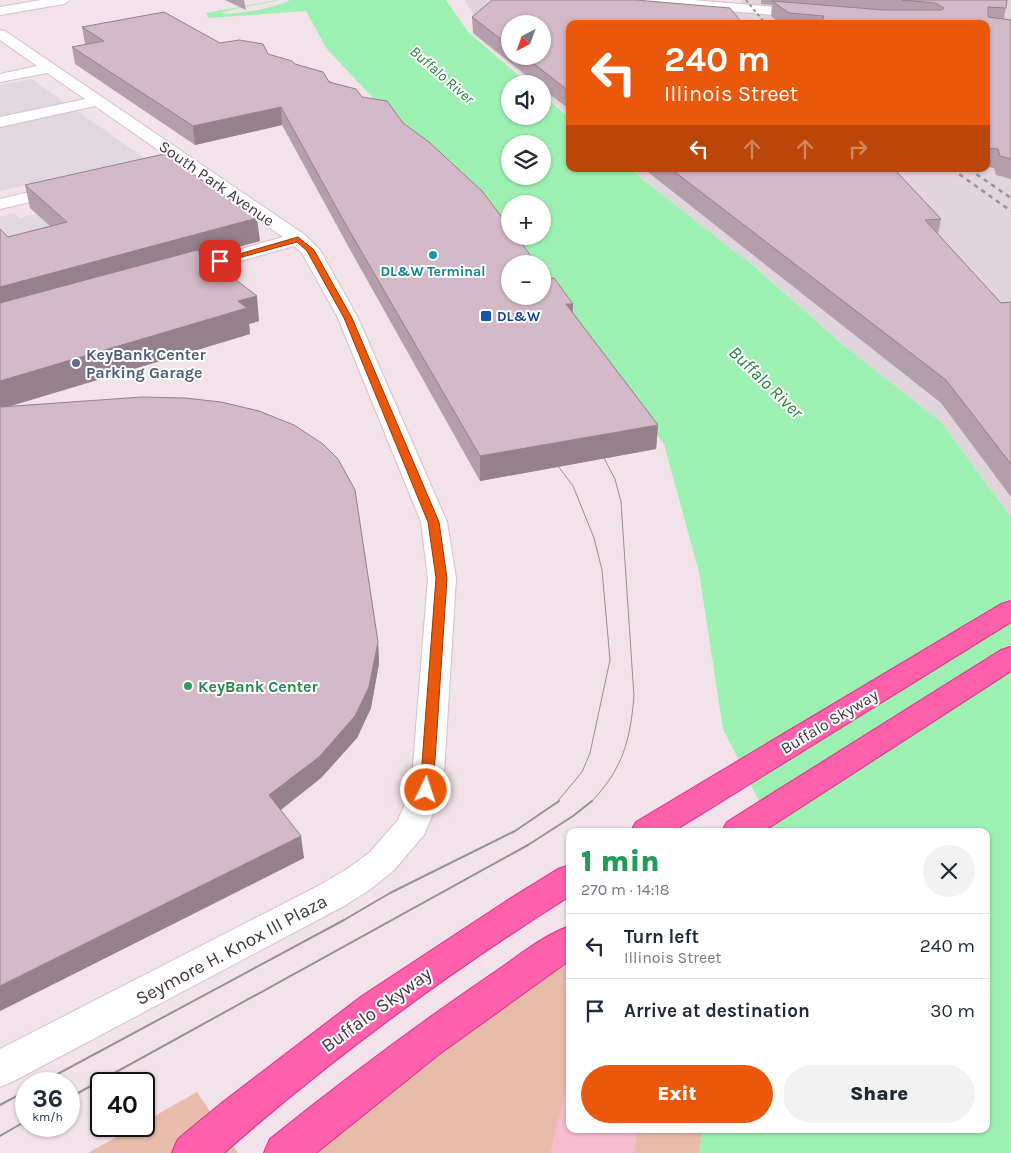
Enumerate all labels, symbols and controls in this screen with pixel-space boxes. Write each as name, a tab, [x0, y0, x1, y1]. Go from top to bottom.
north arrow	[501, 15, 551, 65]
map controls	[501, 15, 551, 305]
text: 240 m	[664, 39, 770, 80]
icon: left	[581, 40, 646, 105]
water label: Buffalo River	[406, 42, 478, 108]
button: sound	[501, 75, 551, 125]
text: Illinois Street	[664, 81, 798, 107]
button: layers	[501, 135, 551, 185]
icon: left	[685, 135, 713, 163]
icon: ahead	[738, 135, 766, 163]
icon: ahead	[791, 135, 819, 163]
icon: right	[844, 135, 872, 163]
street label: South Park Avenue	[155, 136, 278, 230]
button: +	[501, 195, 551, 245]
pin	[199, 240, 241, 282]
icon: arrive	[206, 247, 234, 275]
marker: DL&W Terminal	[427, 249, 439, 261]
button: −	[501, 255, 551, 305]
place label: DL&W Terminal	[380, 263, 486, 280]
place label: DL&W	[497, 308, 541, 325]
marker: DL&W	[479, 309, 493, 323]
water label: Buffalo River	[724, 341, 808, 423]
place label: KeyBank Center Parking Garage	[86, 345, 207, 382]
marker: KeyBank Center Parking Garage	[70, 357, 82, 369]
place label: KeyBank Center	[198, 677, 319, 696]
marker: KeyBank Center	[182, 680, 194, 692]
street label: Buffalo Skyway	[777, 685, 882, 758]
position arrow	[399, 763, 451, 815]
text: 1 min	[581, 843, 660, 879]
button: close	[923, 845, 975, 897]
text: 270 m · 14:18	[581, 880, 670, 899]
street label: Seymore H. Knox III Plaza	[132, 890, 331, 1010]
text: Turn left	[624, 926, 699, 948]
icon: left	[581, 932, 609, 960]
text: 240 m	[920, 935, 975, 957]
text: Illinois Street	[624, 948, 722, 967]
street label: Buffalo Skyway	[317, 962, 436, 1057]
icon: arrive	[581, 997, 609, 1025]
text: Arrive at destination	[624, 1000, 810, 1022]
text: 30 m	[930, 1000, 975, 1022]
button: Exit	[581, 1065, 773, 1123]
button: Share	[783, 1065, 975, 1123]
speed limit sign: 40	[90, 1072, 155, 1137]
text: 36	[32, 1084, 63, 1113]
text: km/h	[32, 1110, 63, 1124]

